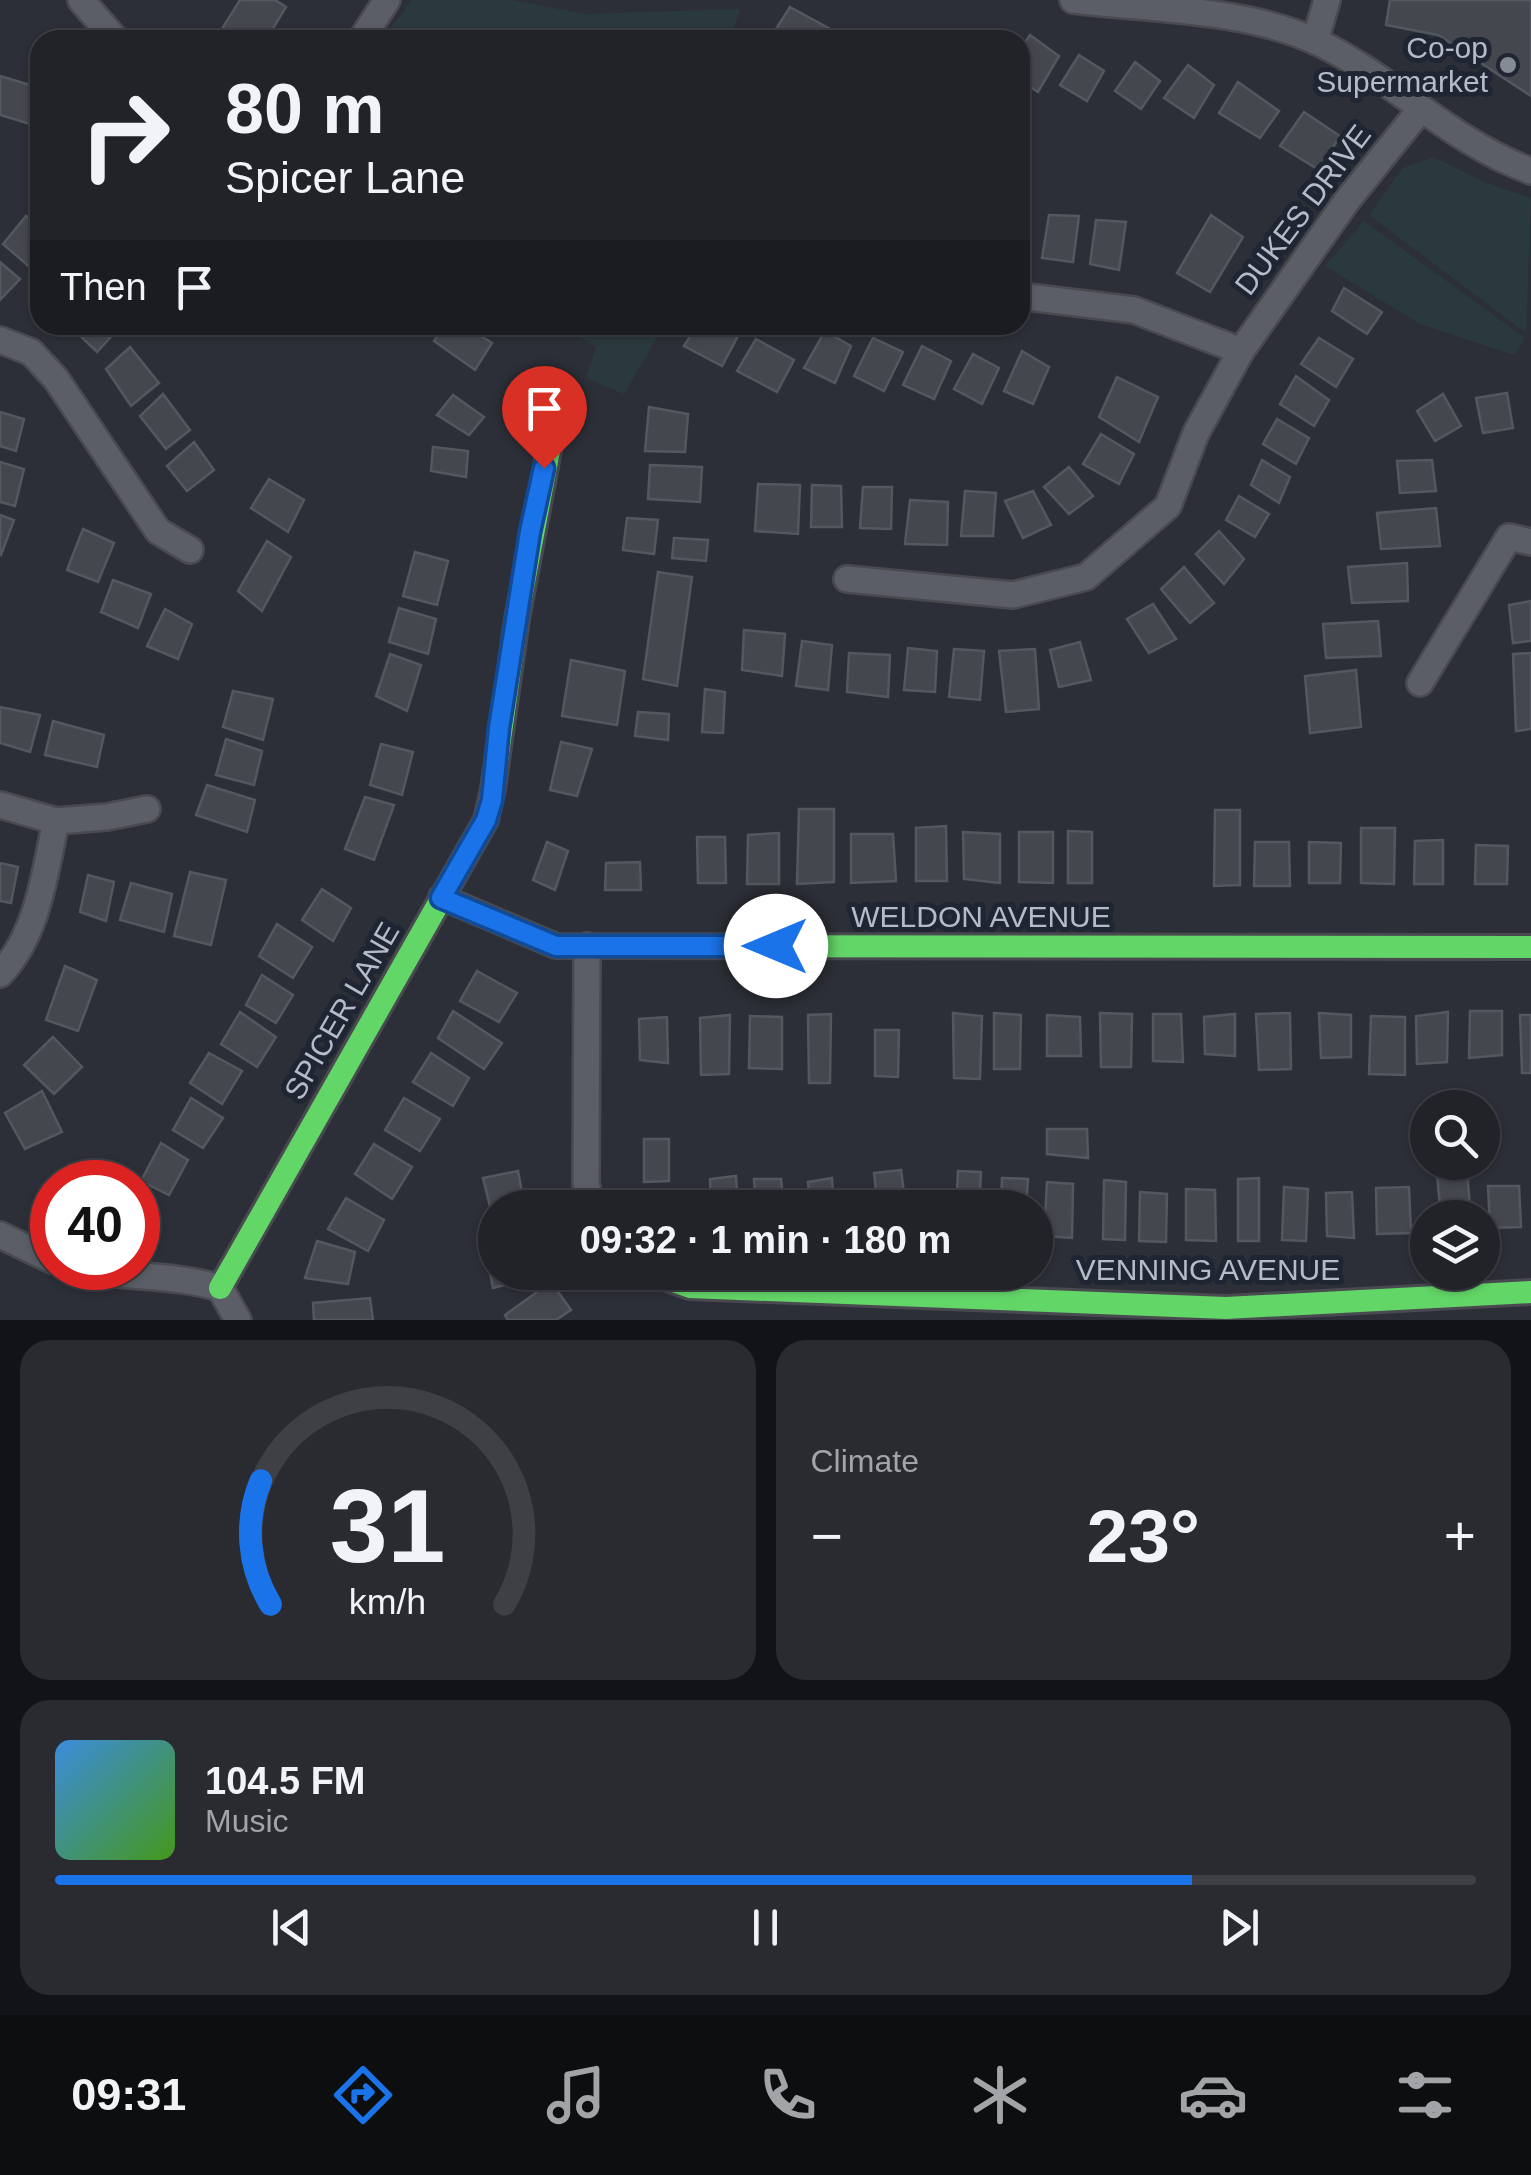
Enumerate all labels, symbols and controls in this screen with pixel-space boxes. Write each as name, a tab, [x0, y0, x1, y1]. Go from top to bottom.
place label: Co-op Supermarket	[1316, 31, 1489, 98]
marker: Co-op Supermarket	[1497, 54, 1519, 76]
icon: right	[60, 70, 190, 200]
text: 80 m	[225, 70, 385, 148]
street label: DUKES DRIVE	[1228, 119, 1377, 301]
text: Spicer Lane	[225, 152, 465, 203]
icon: arrive	[167, 260, 222, 315]
text: Then	[60, 266, 147, 308]
pin	[502, 366, 587, 469]
icon: arrive	[517, 381, 572, 436]
position arrow	[724, 894, 828, 998]
street label: WELDON AVENUE	[851, 900, 1111, 933]
street label: SPICER LANE	[278, 917, 405, 1105]
map controls	[1410, 1090, 1500, 1290]
button: search	[1410, 1090, 1500, 1180]
speed limit sign: 40	[30, 1160, 160, 1290]
button: layers	[1410, 1200, 1500, 1290]
text: 09:32 · 1 min · 180 m	[580, 1219, 951, 1261]
street label: VENNING AVENUE	[1076, 1253, 1340, 1286]
text: Climate	[811, 1443, 919, 1479]
text: 31	[330, 1468, 446, 1584]
text: 23°	[1087, 1494, 1200, 1578]
text: −	[811, 1505, 843, 1567]
text: +	[1444, 1505, 1476, 1567]
text: km/h	[349, 1582, 426, 1622]
text: 104.5 FM	[205, 1760, 366, 1802]
text: Music	[205, 1803, 289, 1839]
icon: previous	[264, 1900, 319, 1955]
icon: pause	[738, 1900, 793, 1955]
icon: next	[1212, 1900, 1267, 1955]
icon: directions	[328, 2060, 398, 2130]
icon: music	[541, 2060, 611, 2130]
icon: phone	[753, 2060, 823, 2130]
icon: climate	[965, 2060, 1035, 2130]
icon: car	[1178, 2060, 1248, 2130]
icon: filters	[1390, 2060, 1460, 2130]
text: 09:31	[71, 2069, 186, 2120]

